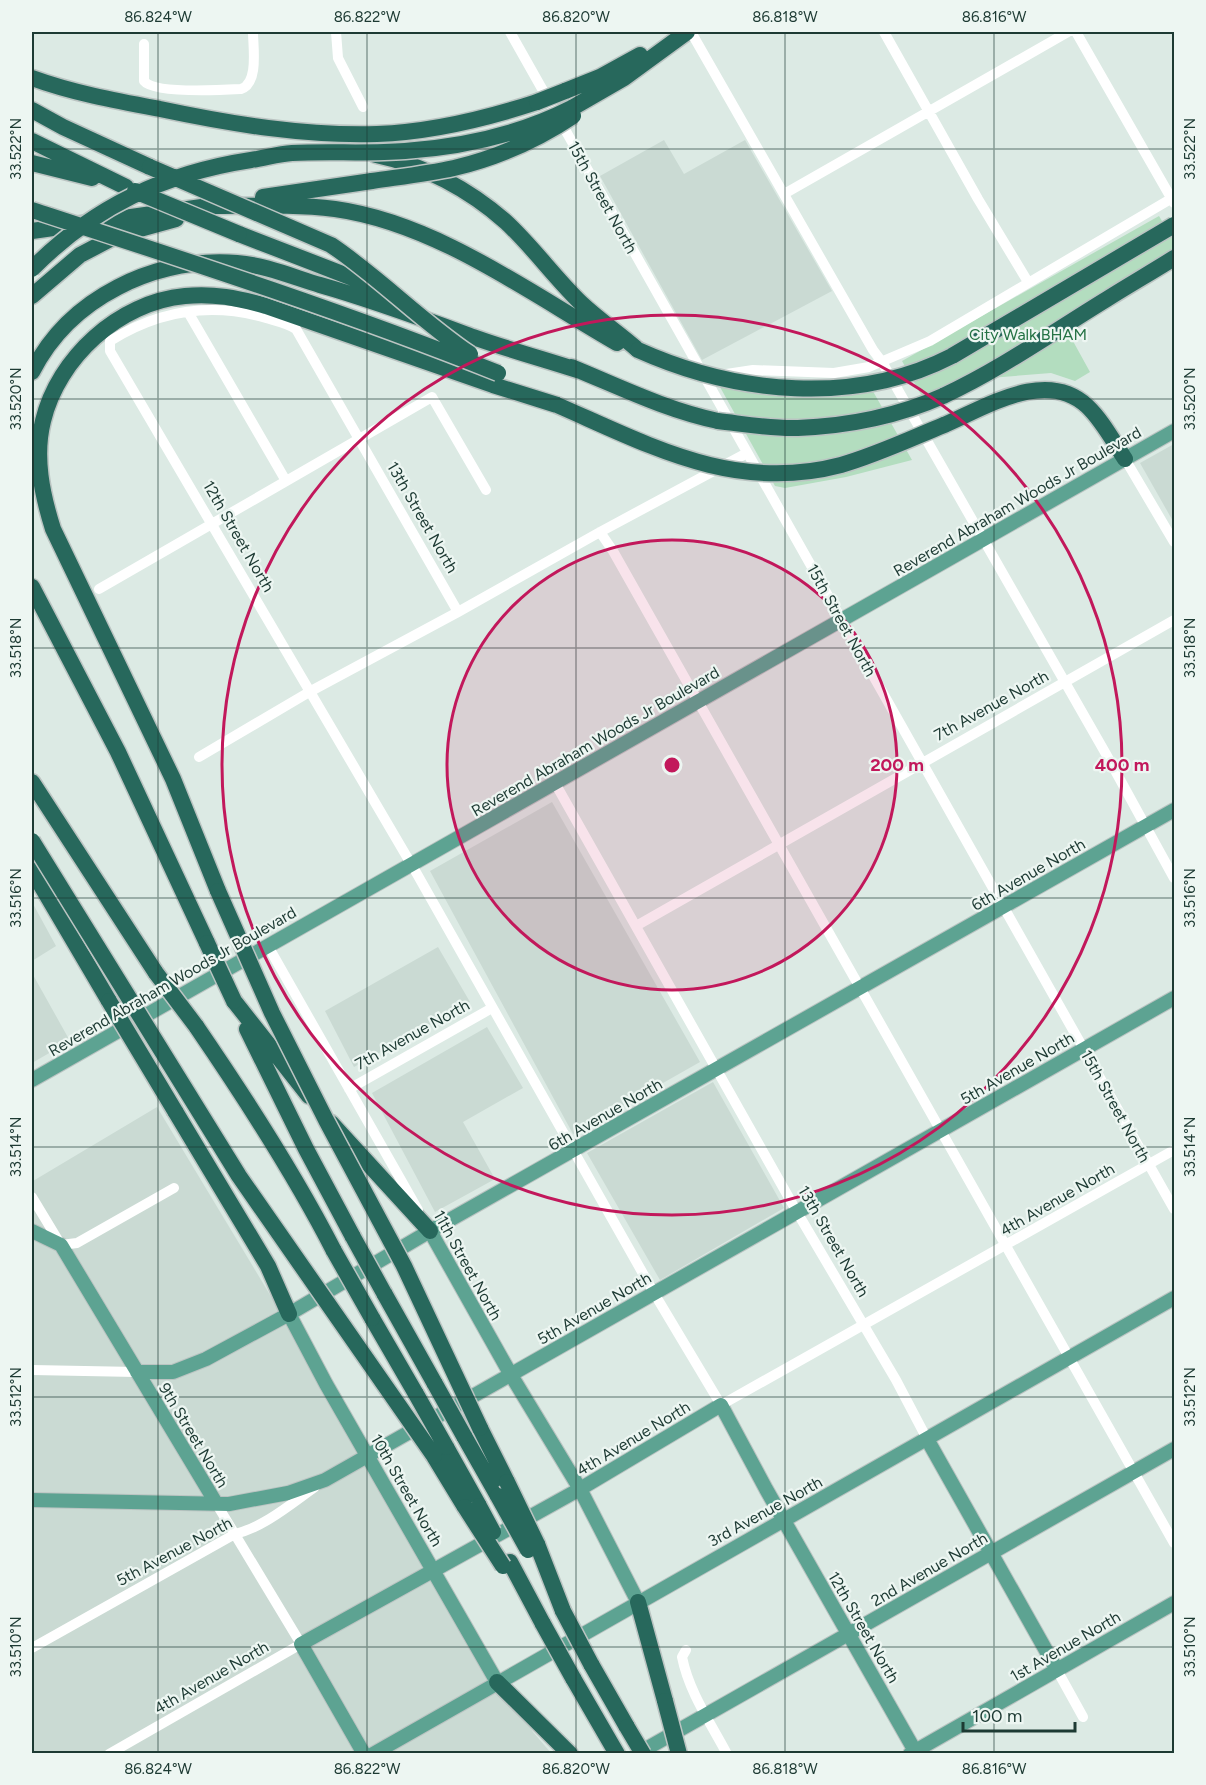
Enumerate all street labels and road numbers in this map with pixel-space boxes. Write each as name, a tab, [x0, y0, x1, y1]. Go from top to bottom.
street label: 15th Street North	[564, 138, 641, 257]
street label: Reverend Abraham Woods Jr Boulevard	[890, 422, 1145, 580]
street label: 13th Street North	[383, 458, 462, 576]
street label: 12th Street North	[199, 477, 278, 595]
street label: 15th Street North	[803, 561, 880, 680]
street label: Reverend Abraham Woods Jr Boulevard	[468, 662, 723, 820]
street label: 7th Avenue North	[931, 666, 1052, 745]
street label: 6th Avenue North	[968, 834, 1089, 915]
street label: Reverend Abraham Woods Jr Boulevard	[45, 902, 300, 1060]
street label: 7th Avenue North	[352, 995, 473, 1074]
street label: 5th Avenue North	[957, 1028, 1078, 1109]
street label: 15th Street North	[1077, 1047, 1154, 1166]
street label: 6th Avenue North	[545, 1074, 666, 1155]
street label: 4th Avenue North	[997, 1159, 1118, 1240]
street label: 13th Street North	[794, 1182, 873, 1300]
street label: 11th Street North	[429, 1207, 506, 1324]
street label: 5th Avenue North	[534, 1268, 655, 1349]
street label: 9th Street North	[155, 1379, 232, 1491]
street label: 4th Avenue North	[573, 1397, 693, 1480]
street label: 10th Street North	[367, 1431, 446, 1550]
street label: 3rd Avenue North	[705, 1472, 826, 1551]
street label: 5th Avenue North	[113, 1513, 235, 1590]
street label: 2nd Avenue North	[868, 1528, 991, 1610]
street label: 12th Street North	[824, 1568, 903, 1686]
street label: 1st Avenue North	[1007, 1607, 1124, 1686]
street label: 4th Avenue North	[151, 1637, 272, 1718]

